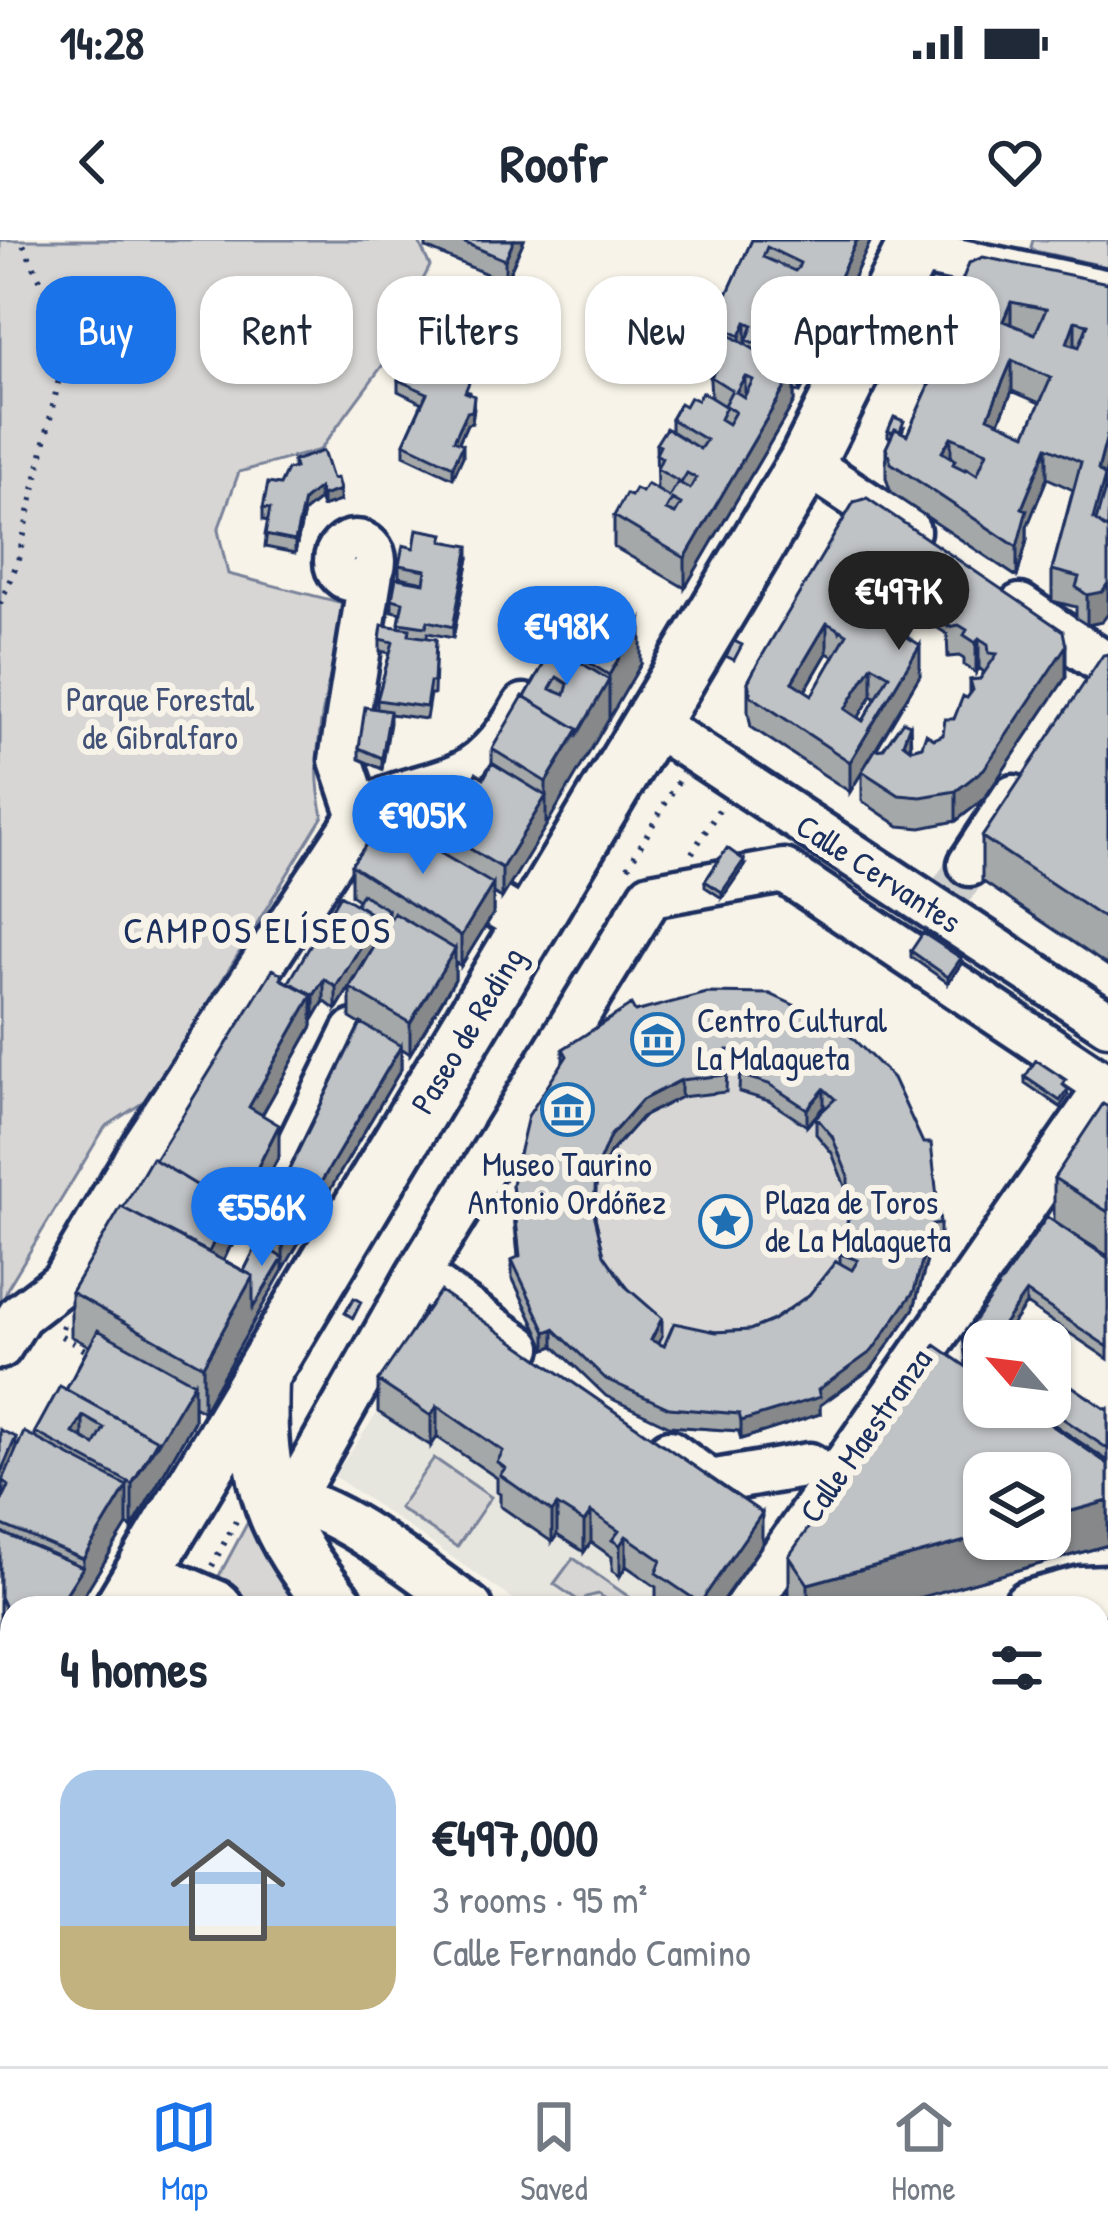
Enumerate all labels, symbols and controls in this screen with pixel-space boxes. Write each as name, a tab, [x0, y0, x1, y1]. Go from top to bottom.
text: 14:28	[60, 12, 144, 73]
text: Roofr	[500, 126, 608, 199]
icon: back	[60, 129, 126, 195]
icon: heart	[982, 129, 1048, 195]
chip: Buy	[36, 276, 176, 384]
chip: Rent	[200, 276, 353, 384]
chip: Filters	[377, 276, 561, 384]
chip: New	[585, 276, 727, 384]
chip: Apartment	[751, 276, 1000, 384]
pin: €497K	[815, 551, 983, 653]
text: €497K	[855, 563, 943, 616]
pin: €498K	[483, 586, 651, 688]
text: €498K	[525, 598, 609, 651]
park label: Parque Forestal de Gibralfaro	[66, 677, 254, 759]
pin: €905K	[339, 775, 507, 877]
text: €905K	[379, 787, 467, 840]
street label: Calle Cervantes	[788, 803, 970, 943]
district label: CAMPOS ELÍSEOS	[123, 905, 393, 954]
street label: Paseo de Reding	[400, 938, 535, 1122]
place label: Centro Cultural La Malagueta	[697, 998, 887, 1081]
museum icon: Centro Cultural La Malagueta	[630, 1011, 686, 1067]
museum icon: Museo Taurino Antonio Ordóñez	[539, 1082, 595, 1138]
place label: Museo Taurino Antonio Ordóñez	[468, 1142, 666, 1224]
pin: €556K	[178, 1167, 346, 1269]
text: €556K	[218, 1179, 306, 1232]
place label: Plaza de Toros de La Malagueta	[765, 1180, 951, 1263]
place icon: Plaza de Toros de La Malagueta	[698, 1193, 754, 1249]
north arrow	[963, 1320, 1071, 1428]
map controls	[963, 1320, 1071, 1560]
street label: Calle Maestranza	[789, 1339, 941, 1531]
button: layers	[963, 1452, 1071, 1560]
text: 4 homes	[60, 1634, 207, 1703]
icon: filters	[984, 1635, 1050, 1701]
text: €497,000	[432, 1803, 598, 1872]
icon: home	[156, 1818, 300, 1962]
text: 3 rooms · 95 m²	[432, 1872, 647, 1925]
text: Calle Fernando Camino	[432, 1925, 751, 1978]
tab: Map	[151, 2094, 217, 2210]
tab: Saved	[520, 2094, 588, 2210]
tab: Home	[891, 2094, 957, 2210]

